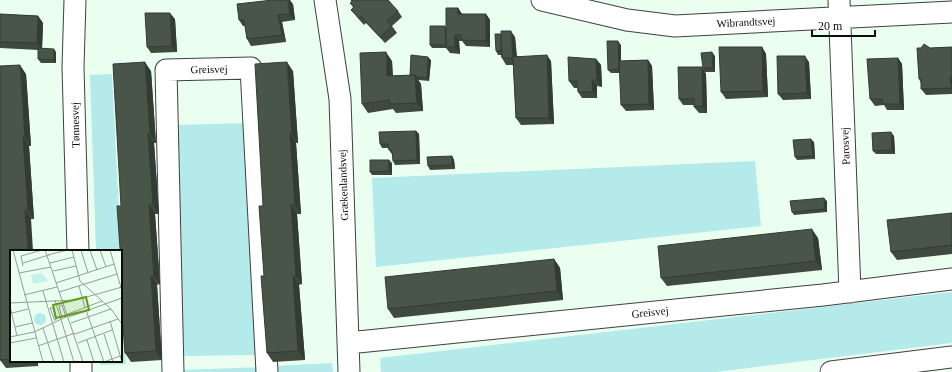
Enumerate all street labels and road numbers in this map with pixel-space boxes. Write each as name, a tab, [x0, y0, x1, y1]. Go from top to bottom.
street label: Wibrandtsvej	[716, 14, 776, 30]
street label: Greisvej	[190, 63, 228, 75]
street label: Tønnesvej	[69, 102, 81, 148]
street label: Parosvej	[838, 127, 852, 165]
street label: Grækenlandsvej	[336, 149, 350, 221]
street label: Greisvej	[631, 304, 669, 320]

